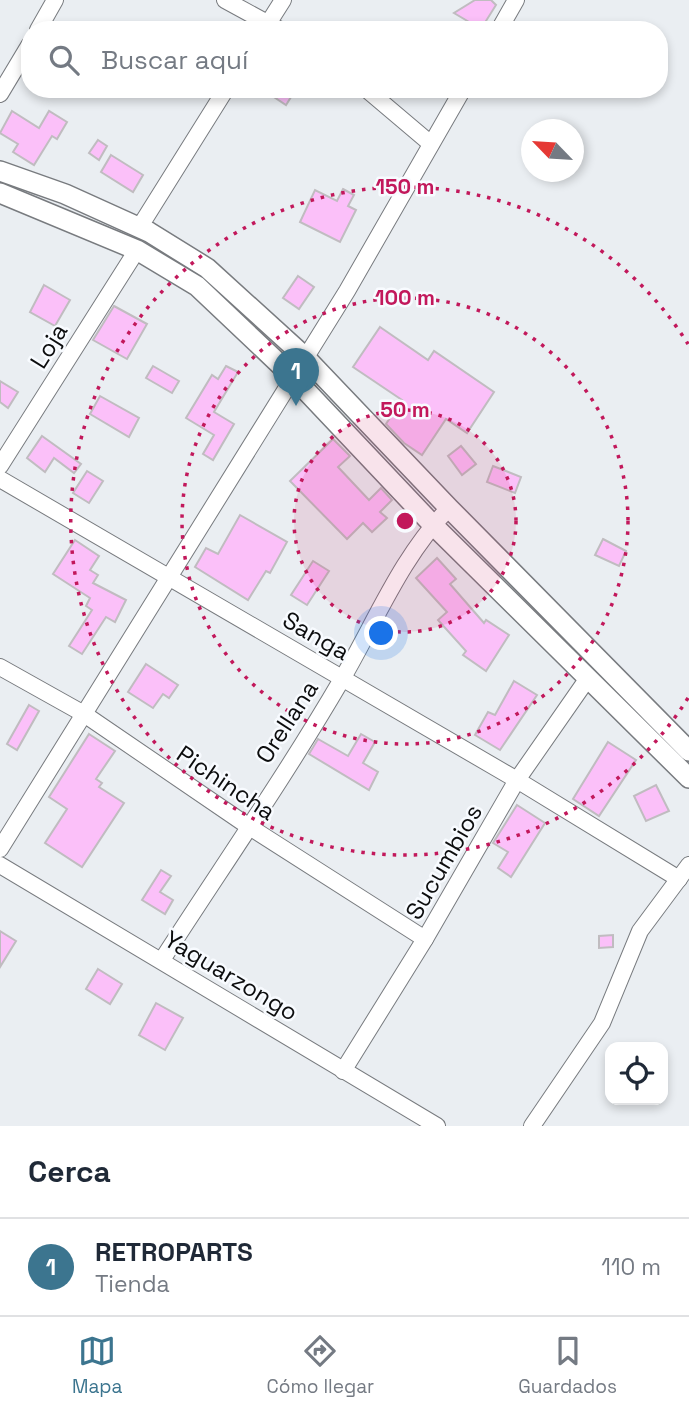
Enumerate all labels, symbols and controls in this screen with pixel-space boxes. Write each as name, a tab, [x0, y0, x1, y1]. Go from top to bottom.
search box	[21, 21, 668, 98]
icon: search	[45, 41, 83, 79]
text: Buscar aquí	[101, 43, 248, 77]
north arrow	[521, 119, 584, 182]
text: 150 m	[376, 173, 434, 200]
text: 100 m	[375, 284, 435, 311]
street label: Loja	[23, 317, 74, 374]
pin: 1	[273, 348, 319, 406]
text: 50 m	[380, 396, 430, 423]
centre of rings	[393, 509, 417, 533]
street label: Sanga	[277, 604, 356, 667]
your location	[364, 616, 398, 650]
street label: Orellana	[248, 674, 325, 769]
street label: Pichincha	[171, 738, 282, 827]
street label: Sucumbios	[398, 799, 489, 925]
street label: Yaguarzongo	[159, 923, 304, 1028]
map controls	[605, 1042, 668, 1105]
button: locate	[605, 1042, 668, 1105]
text: Cerca	[28, 1152, 111, 1191]
text: RETROPARTS	[95, 1235, 253, 1269]
text: 1	[46, 1252, 56, 1282]
text: 110 m	[601, 1252, 661, 1282]
text: Tienda	[95, 1269, 170, 1299]
tab: Mapa	[72, 1332, 123, 1399]
tab: Cómo llegar	[266, 1332, 374, 1399]
tab: Guardados	[518, 1332, 617, 1399]

